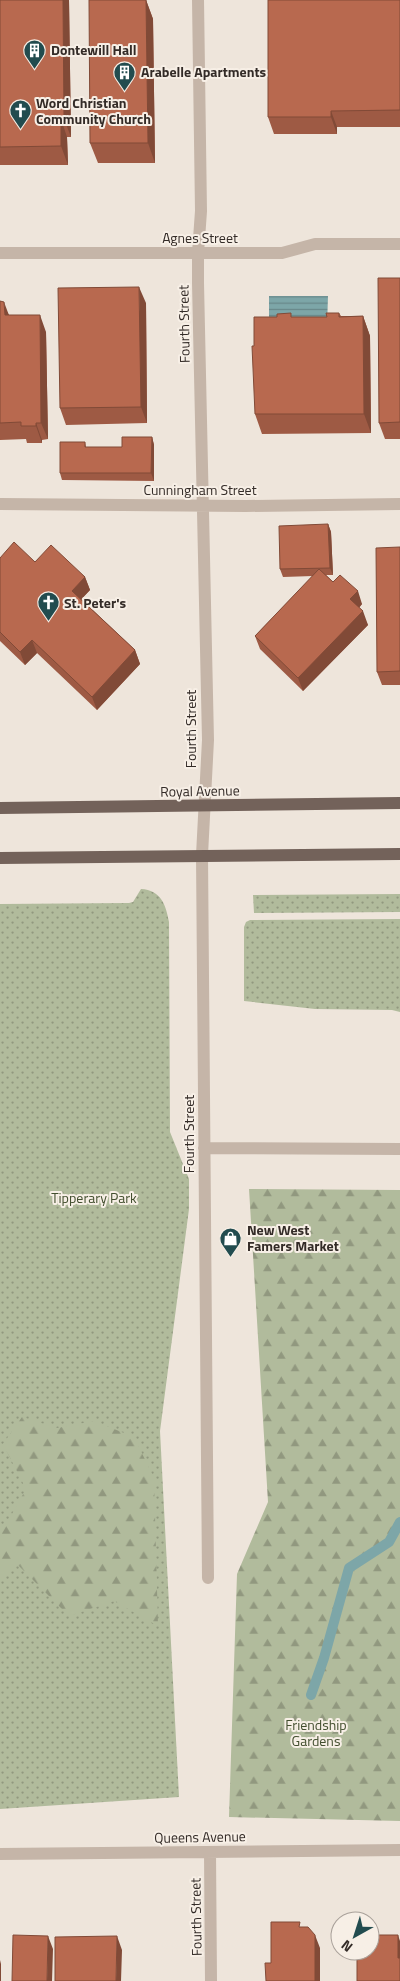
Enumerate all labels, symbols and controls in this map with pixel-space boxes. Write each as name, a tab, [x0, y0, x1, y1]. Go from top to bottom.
building icon: Dontewill Hall	[23, 38, 47, 69]
place label: Dontewill Hall	[51, 39, 137, 60]
building icon: Arabelle Apartments	[113, 60, 137, 91]
place label: Arabelle Apartments	[141, 61, 267, 82]
place label: Word Christian Community Church	[36, 92, 151, 129]
church icon: Word Christian Community Church	[8, 99, 32, 130]
street label: Agnes Street	[162, 227, 238, 248]
street label: Fourth Street	[172, 285, 195, 363]
street label: Cunningham Street	[143, 479, 257, 500]
church icon: St. Peter's	[36, 591, 60, 622]
place label: St. Peter's	[64, 592, 126, 613]
street label: Fourth Street	[180, 690, 201, 768]
street label: Royal Avenue	[160, 779, 240, 802]
street label: Fourth Street	[178, 1095, 199, 1173]
park label: Tipperary Park	[51, 1187, 137, 1208]
place label: New West Famers Market	[247, 1219, 339, 1256]
shop icon: New West Famers Market	[219, 1226, 243, 1257]
park label: Friendship Gardens	[285, 1714, 347, 1751]
street label: Queens Avenue	[154, 1825, 246, 1848]
street label: Fourth Street	[184, 1878, 207, 1956]
north arrow	[330, 1911, 380, 1961]
text: N	[336, 1935, 357, 1958]

